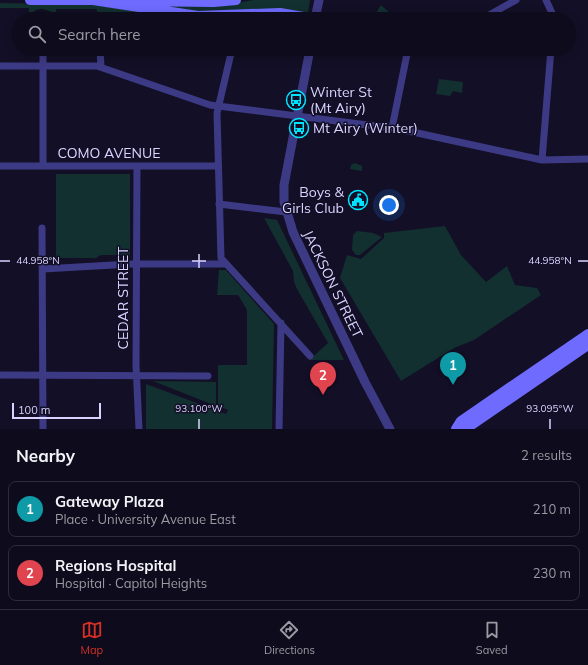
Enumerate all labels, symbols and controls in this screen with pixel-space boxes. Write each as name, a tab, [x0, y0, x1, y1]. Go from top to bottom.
search box	[12, 12, 576, 56]
icon: search	[26, 23, 48, 45]
text: Search here	[58, 25, 140, 44]
place label: Winter St (Mt Airy)	[310, 83, 372, 117]
bus stop icon: Winter St (Mt Airy)	[285, 89, 307, 111]
bus stop icon: Mt Airy (Winter)	[288, 117, 310, 139]
place label: Mt Airy (Winter)	[313, 119, 418, 137]
street label: COMO AVENUE	[58, 144, 161, 162]
place label: Boys & Girls Club	[282, 183, 345, 217]
public building icon: Boys & Girls Club	[347, 189, 369, 211]
your location	[379, 195, 399, 215]
street label: JACKSON STREET	[299, 227, 367, 341]
street label: CEDAR STREET	[114, 246, 132, 350]
text: 44.958°N	[16, 254, 60, 267]
text: 44.958°N	[528, 254, 572, 267]
pin: 1	[440, 352, 466, 385]
pin: 2	[310, 362, 336, 395]
scale bar	[12, 401, 101, 420]
text: 93.100°W	[175, 402, 223, 415]
text: 93.095°W	[526, 402, 574, 415]
text: 100 m	[18, 403, 50, 417]
text: Nearby	[16, 445, 75, 466]
text: 2 results	[521, 447, 572, 463]
text: Gateway Plaza	[55, 492, 164, 511]
text: 1	[26, 501, 34, 517]
text: 210 m	[533, 501, 571, 517]
text: Place · University Avenue East	[55, 511, 236, 527]
text: Regions Hospital	[55, 556, 176, 575]
text: 2	[26, 565, 34, 581]
text: 230 m	[533, 565, 571, 581]
text: Hospital · Capitol Heights	[55, 575, 207, 591]
tab: Map	[80, 619, 103, 657]
tab: Directions	[264, 619, 315, 657]
tab: Saved	[476, 619, 508, 657]

